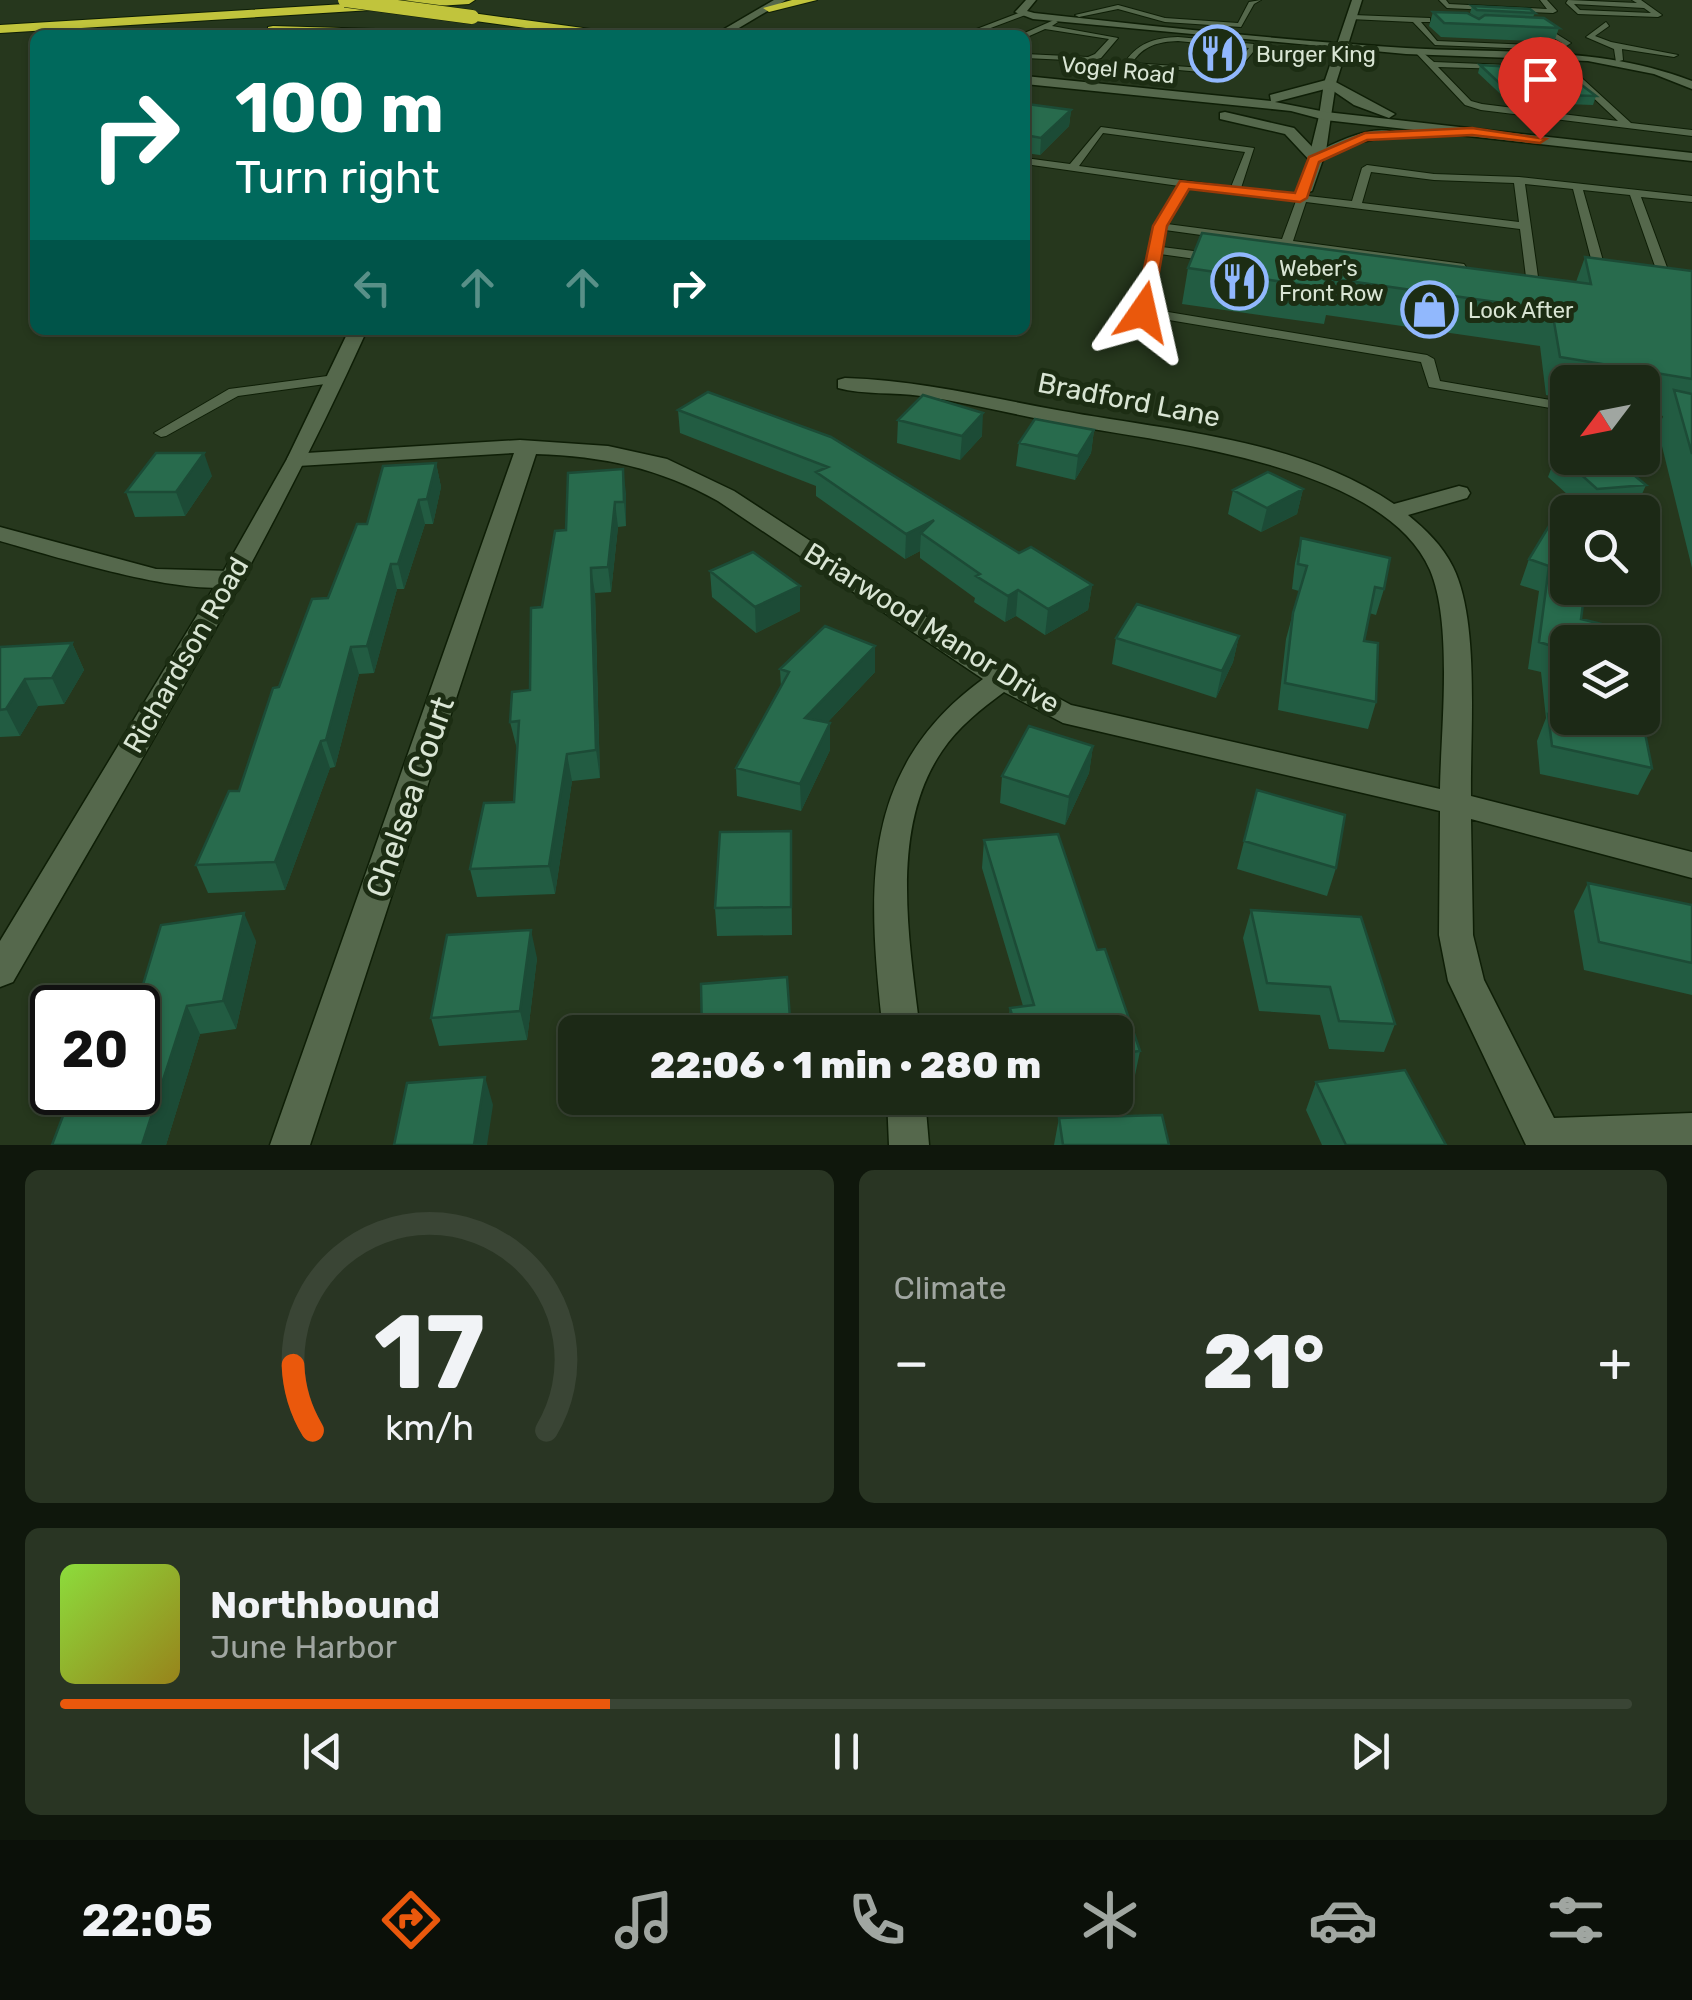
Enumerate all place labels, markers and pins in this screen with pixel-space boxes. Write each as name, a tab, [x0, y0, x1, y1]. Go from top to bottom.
restaurant icon: Burger King	[1187, 24, 1247, 84]
pin	[1498, 37, 1583, 140]
place label: Burger King	[1256, 41, 1376, 68]
restaurant icon: Weber's Front Row	[1210, 251, 1270, 311]
place label: Weber's Front Row	[1279, 255, 1384, 307]
shop icon: Look After	[1399, 280, 1459, 340]
place label: Look After	[1468, 297, 1574, 324]

